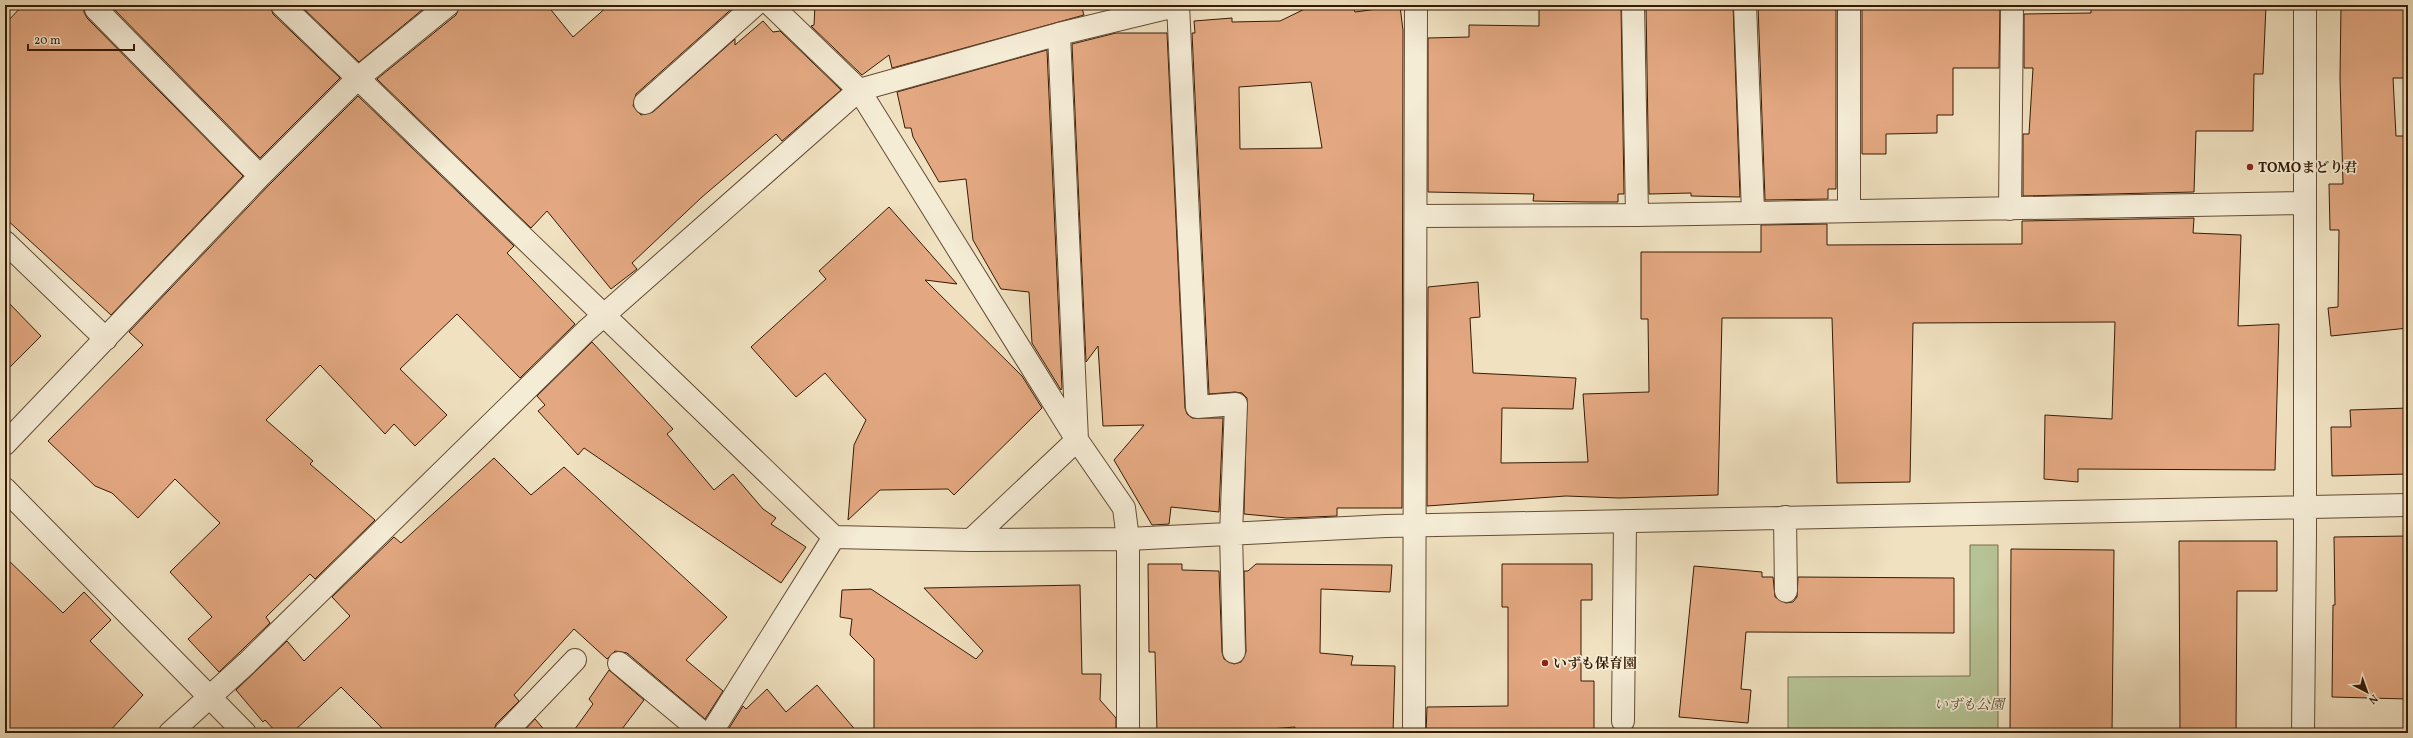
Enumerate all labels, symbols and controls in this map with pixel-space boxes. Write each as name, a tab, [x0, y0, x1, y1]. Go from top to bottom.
scale bar	[28, 26, 134, 52]
text: 20 m	[34, 33, 61, 49]
place label: TOMOまどり君	[2258, 159, 2357, 178]
marker: TOMOまどり君	[2245, 162, 2255, 172]
place label: いずも保育園	[1553, 655, 1637, 674]
marker: いずも保育園	[1540, 658, 1550, 668]
north arrow	[2347, 672, 2387, 712]
text: N	[2365, 690, 2381, 707]
park label: いずも公園	[1934, 696, 2006, 715]

